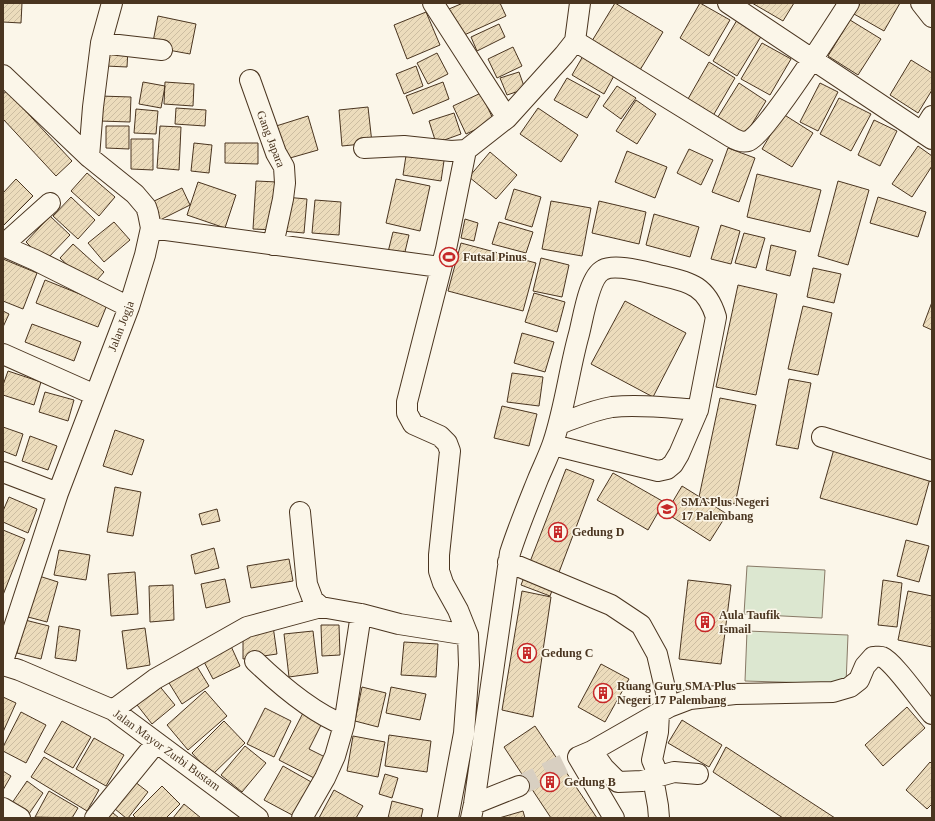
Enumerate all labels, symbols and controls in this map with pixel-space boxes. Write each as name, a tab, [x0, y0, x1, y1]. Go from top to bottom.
street label: Gang Japara	[254, 109, 288, 170]
sports icon: Futsal Pinus	[438, 246, 460, 268]
place label: Futsal Pinus	[463, 250, 527, 264]
street label: Jalan Jogja	[105, 298, 137, 353]
place label: SMA Plus Negeri 17 Palembang	[681, 495, 770, 523]
school or university icon: SMA Plus Negeri 17 Palembang	[656, 498, 678, 520]
building icon: Gedung D	[547, 521, 569, 543]
place label: Gedung D	[572, 525, 625, 539]
place label: Aula Taufik Ismail	[719, 608, 780, 636]
building icon: Aula Taufik Ismail	[694, 611, 716, 633]
building icon: Gedung C	[516, 642, 538, 664]
place label: Gedung C	[541, 646, 593, 660]
place label: Ruang Guru SMA Plus Negeri 17 Palembang	[617, 679, 736, 707]
building icon: Ruang Guru SMA Plus Negeri 17 Palembang	[592, 682, 614, 704]
street label: Jalan Mayor Zurbi Bustam	[111, 706, 224, 794]
building icon: Gedung B	[539, 771, 561, 793]
place label: Gedung B	[564, 775, 616, 789]

